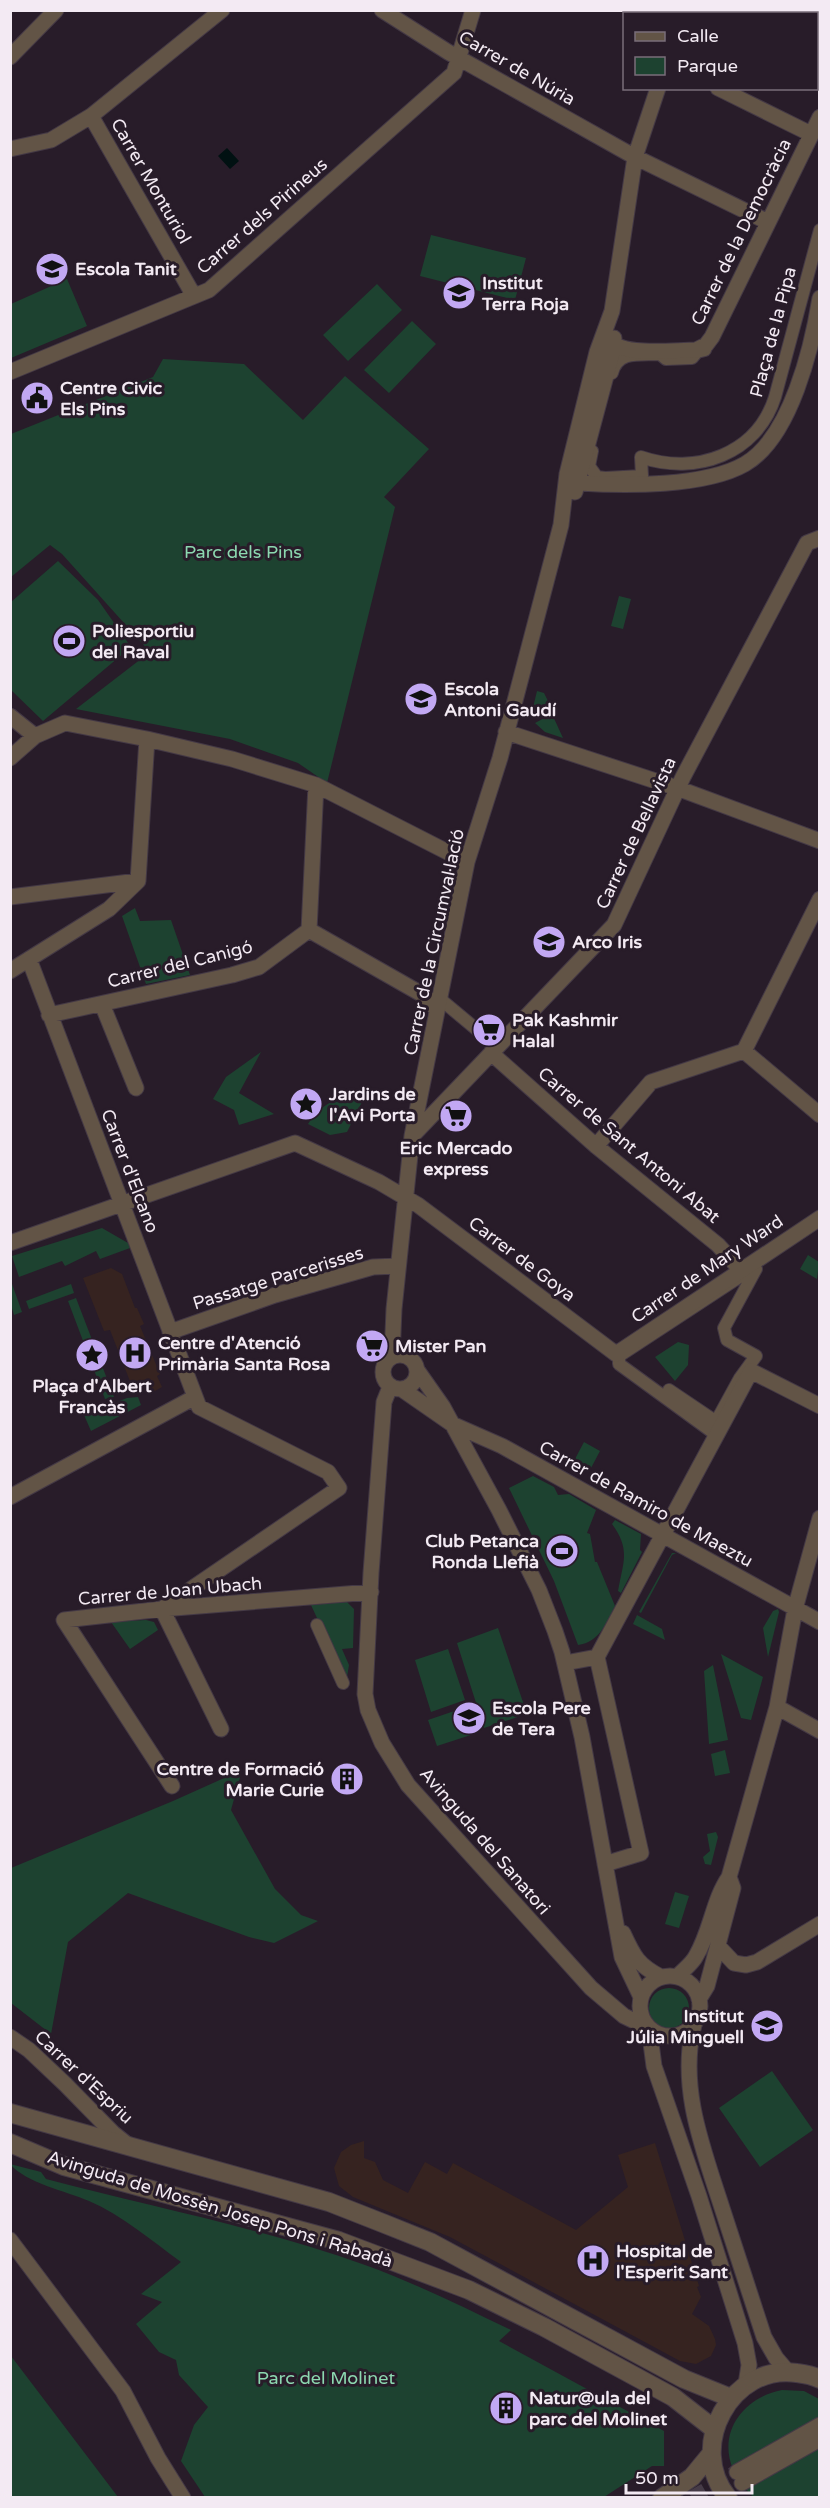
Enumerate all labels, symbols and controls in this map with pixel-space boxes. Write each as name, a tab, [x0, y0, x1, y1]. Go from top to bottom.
legend	[623, 12, 818, 90]
text: Calle	[677, 25, 719, 47]
street label: Carrer de Núria	[455, 26, 579, 110]
text: Parque	[677, 55, 738, 77]
street label: Carrer Monturiol	[106, 114, 196, 248]
street label: Carrer de la Democràcia	[686, 135, 796, 329]
street label: Carrer dels Pirineus	[192, 153, 332, 279]
school or university icon: Escola Tanit	[34, 251, 70, 287]
place label: Escola Tanit	[75, 258, 177, 280]
street label: Plaça de la Pipa	[745, 264, 801, 400]
place label: Institut Terra Roja	[481, 272, 569, 315]
school or university icon: Institut Terra Roja	[441, 275, 477, 311]
place label: Centre Civic Els Pins	[60, 377, 163, 420]
public building icon: Centre Civic Els Pins	[19, 380, 55, 416]
park label: Parc dels Pins	[184, 541, 302, 563]
place label: Poliesportiu del Raval	[92, 620, 194, 663]
sports icon: Poliesportiu del Raval	[51, 623, 87, 659]
place label: Escola Antoni Gaudí	[444, 678, 557, 721]
school or university icon: Escola Antoni Gaudí	[403, 681, 439, 717]
street label: Carrer de Bellavista	[591, 753, 681, 913]
street label: Carrer de la Circumval·lació	[399, 827, 469, 1057]
school or university icon: Arco Iris	[531, 924, 567, 960]
place label: Arco Iris	[572, 931, 642, 953]
street label: Carrer del Canigó	[105, 935, 255, 993]
place label: Pak Kashmir Halal	[512, 1009, 619, 1052]
supermarket icon: Pak Kashmir Halal	[471, 1012, 507, 1048]
street label: Carrer de Sant Antoni Abat	[533, 1062, 725, 1228]
place label: Jardins de l'Avi Porta	[328, 1083, 416, 1126]
place icon: Jardins de l'Avi Porta	[288, 1086, 324, 1122]
supermarket icon: Eric Mercado express	[438, 1098, 474, 1134]
street label: Carrer d'Elcano	[96, 1106, 164, 1236]
place label: Eric Mercado express	[400, 1137, 513, 1180]
street label: Carrer de Mary Ward	[627, 1210, 787, 1328]
street label: Carrer de Goya	[464, 1212, 580, 1306]
street label: Passatge Parcerisses	[190, 1242, 366, 1314]
supermarket icon: Mister Pan	[354, 1328, 390, 1364]
place label: Centre d'Atenció Primària Santa Rosa	[158, 1332, 330, 1375]
hospital icon: Centre d'Atenció Primària Santa Rosa	[117, 1335, 153, 1371]
place label: Mister Pan	[395, 1335, 486, 1357]
place icon: Plaça d'Albert Francàs	[74, 1337, 110, 1373]
place label: Plaça d'Albert Francàs	[32, 1375, 152, 1418]
street label: Carrer de Ramiro de Maeztu	[535, 1436, 757, 1572]
place label: Club Petanca Ronda Llefià	[425, 1530, 539, 1573]
sports icon: Club Petanca Ronda Llefià	[544, 1533, 580, 1569]
street label: Carrer de Joan Ubach	[77, 1572, 263, 1610]
place label: Escola Pere de Tera	[492, 1697, 591, 1740]
school or university icon: Escola Pere de Tera	[451, 1700, 487, 1736]
place label: Centre de Formació Marie Curie	[157, 1758, 324, 1801]
building icon: Centre de Formació Marie Curie	[329, 1761, 365, 1797]
street label: Avinguda del Sanatori	[415, 1763, 555, 1919]
place label: Institut Júlia Minguell	[626, 2005, 744, 2048]
school or university icon: Institut Júlia Minguell	[749, 2008, 785, 2044]
street label: Carrer d'Espriu	[30, 2026, 138, 2128]
street label: Avinguda de Mossèn Josep Pons i Rabadà	[45, 2146, 395, 2272]
place label: Hospital de l'Esperit Sant	[616, 2240, 728, 2283]
hospital icon: Hospital de l'Esperit Sant	[575, 2243, 611, 2279]
park label: Parc del Molinet	[257, 2367, 395, 2389]
place label: Natur@ula del parc del Molinet	[529, 2387, 667, 2430]
building icon: Natur@ula del parc del Molinet	[488, 2390, 524, 2426]
scale bar	[626, 2457, 752, 2495]
text: 50 m	[635, 2467, 679, 2489]

